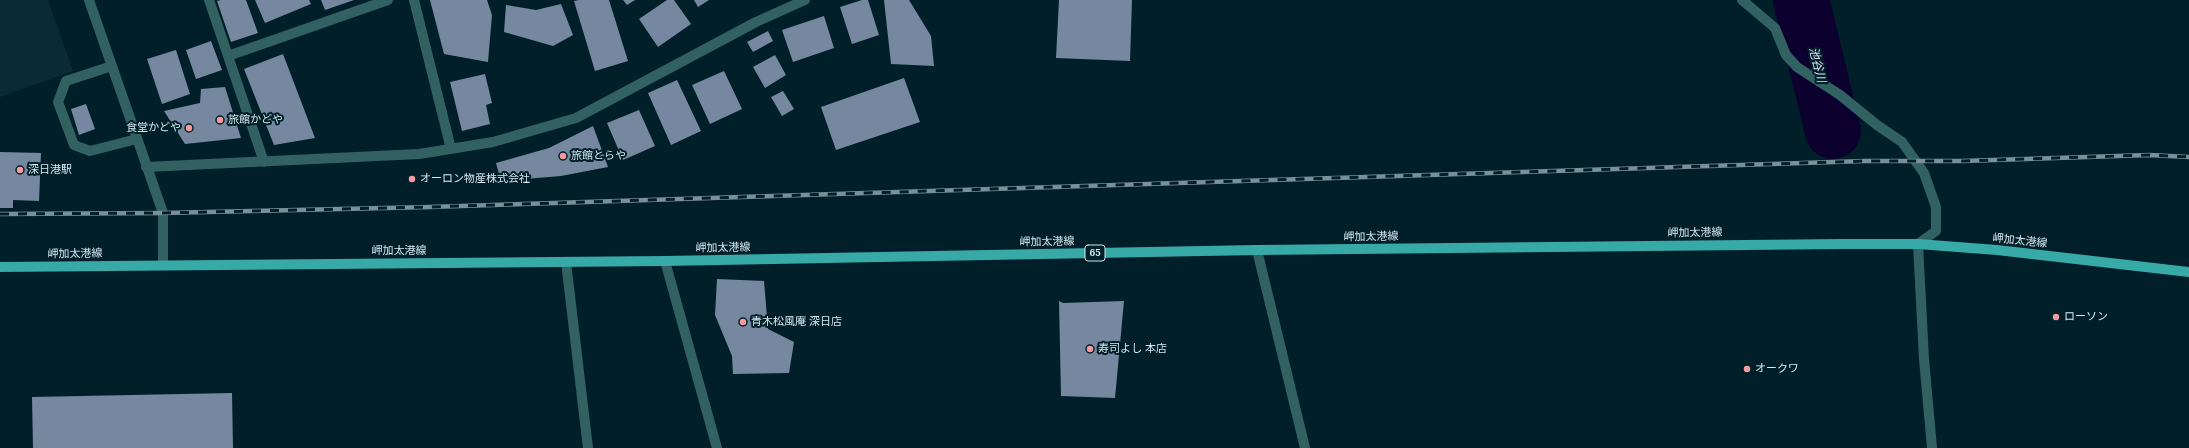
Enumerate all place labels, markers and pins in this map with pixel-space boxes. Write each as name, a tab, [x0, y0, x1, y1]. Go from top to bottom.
place label: 旅館かどや	[228, 113, 283, 127]
marker: 旅館かどや	[215, 115, 225, 125]
place label: 食堂かどや	[126, 121, 181, 135]
marker: 食堂かどや	[184, 123, 194, 133]
place label: 旅館とらや	[571, 149, 626, 163]
marker: 旅館とらや	[558, 151, 568, 161]
place label: 深日港駅	[28, 163, 72, 177]
marker: 深日港駅	[15, 165, 25, 175]
place label: オーロン物産株式会社	[420, 172, 530, 186]
marker: オーロン物産株式会社	[407, 174, 417, 184]
place label: ローソン	[2064, 310, 2108, 324]
marker: ローソン	[2051, 312, 2061, 322]
place label: 青木松風庵 深日店	[751, 315, 842, 329]
marker: 青木松風庵 深日店	[738, 317, 748, 327]
place label: 寿司よし 本店	[1098, 342, 1167, 356]
marker: 寿司よし 本店	[1085, 344, 1095, 354]
place label: オークワ	[1755, 362, 1799, 376]
marker: オークワ	[1742, 364, 1752, 374]

